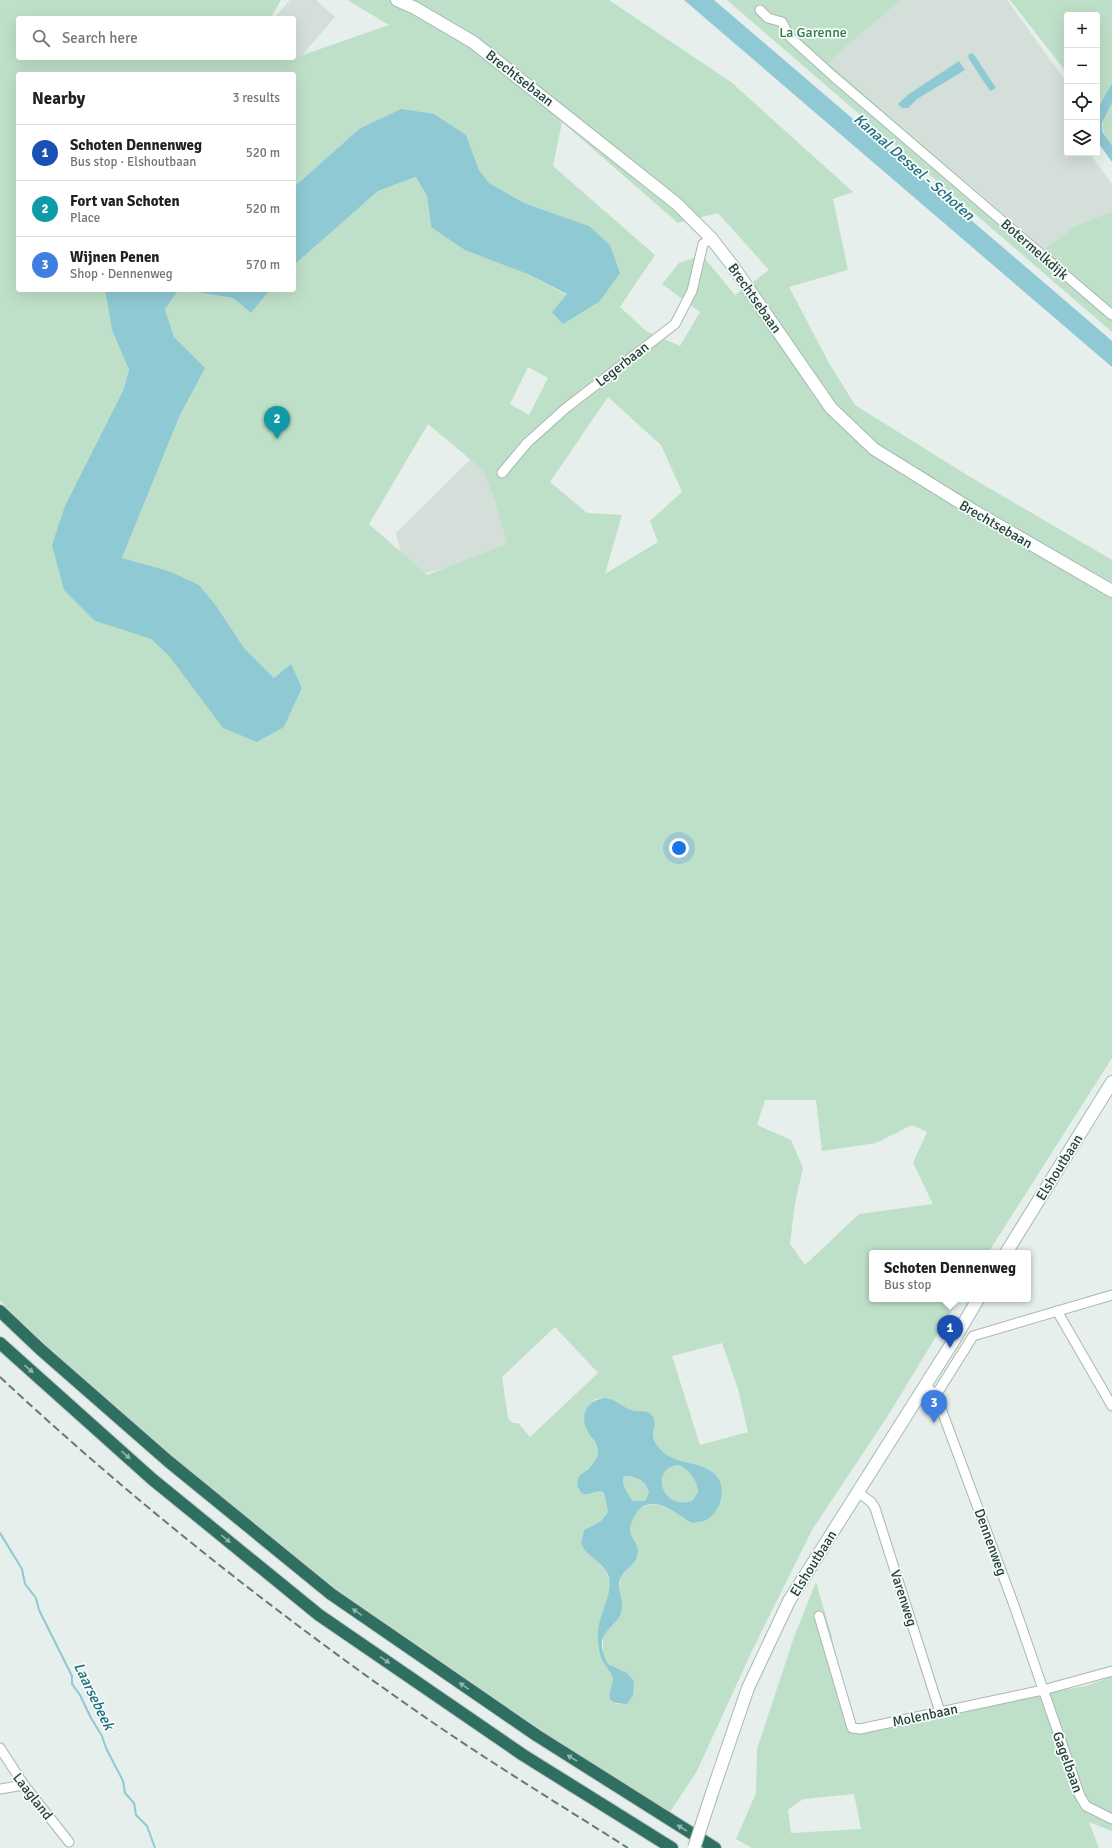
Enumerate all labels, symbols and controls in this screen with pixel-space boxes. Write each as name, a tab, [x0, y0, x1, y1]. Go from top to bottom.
map controls	[1064, 12, 1100, 156]
button: +	[1064, 12, 1100, 48]
search box	[16, 16, 296, 60]
park label: La Garenne	[779, 24, 847, 41]
icon: search	[30, 27, 52, 49]
text: Search here	[62, 29, 138, 47]
street label: Brechtsebaan	[482, 47, 557, 110]
button: −	[1064, 48, 1100, 84]
button: locate	[1064, 84, 1100, 120]
text: Nearby	[32, 88, 85, 109]
text: 3 results	[232, 90, 280, 106]
water label: Kanaal Dessel - Schoten	[850, 110, 979, 225]
button: layers	[1064, 120, 1100, 156]
text: Schoten Dennenweg	[70, 136, 202, 154]
text: 1	[41, 145, 49, 161]
text: 520 m	[246, 145, 280, 161]
text: Bus stop · Elshoutbaan	[70, 154, 196, 170]
text: Fort van Schoten	[70, 192, 180, 210]
text: 2	[41, 201, 49, 217]
text: 520 m	[246, 201, 280, 217]
text: Place	[70, 210, 100, 226]
street label: Botermelkdijk	[997, 215, 1072, 283]
text: Wijnen Penen	[70, 248, 160, 266]
text: 3	[41, 257, 49, 273]
text: 570 m	[246, 257, 280, 273]
street label: Brechtsebaan	[724, 260, 785, 337]
text: Shop · Dennenweg	[70, 266, 173, 282]
street label: Legerbaan	[592, 338, 652, 390]
pin: 2	[264, 406, 290, 439]
street label: Brechtsebaan	[956, 497, 1035, 552]
your location	[669, 838, 689, 858]
street label: Elshoutbaan	[1032, 1131, 1086, 1204]
popup	[869, 1250, 1031, 1302]
text: Schoten Dennenweg	[884, 1259, 1016, 1277]
text: Bus stop	[884, 1277, 931, 1293]
pin: 1	[937, 1315, 963, 1348]
one-way arrow	[23, 1365, 34, 1374]
pin: 3	[921, 1390, 947, 1423]
one-way arrow	[121, 1451, 131, 1460]
street label: Dennenweg	[971, 1506, 1011, 1578]
street label: Elshoutbaan	[786, 1527, 840, 1600]
one-way arrow	[220, 1534, 231, 1543]
street label: Varenweg	[886, 1568, 921, 1628]
one-way arrow	[352, 1608, 363, 1616]
one-way arrow	[379, 1656, 390, 1664]
water label: Laarsebeek	[70, 1659, 119, 1734]
one-way arrow	[459, 1682, 469, 1690]
street label: Molenbaan	[891, 1700, 959, 1731]
street label: Gagelbaan	[1049, 1729, 1086, 1795]
one-way arrow	[566, 1755, 578, 1762]
street label: Laagland	[9, 1769, 56, 1823]
one-way arrow	[676, 1824, 688, 1831]

